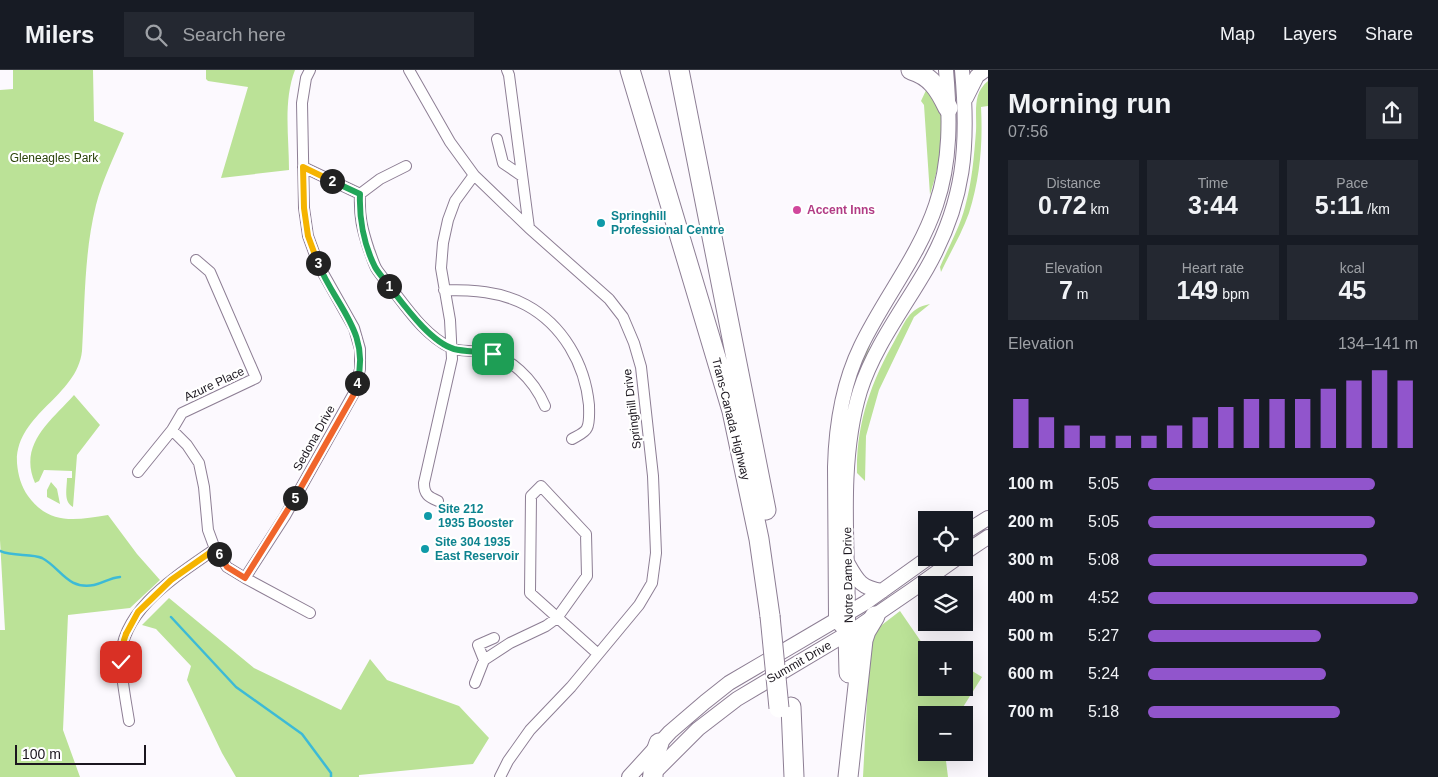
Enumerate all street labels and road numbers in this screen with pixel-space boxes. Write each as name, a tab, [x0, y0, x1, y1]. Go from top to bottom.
street label: Trans-Canada Highway	[709, 356, 753, 482]
street label: Azure Place	[182, 364, 247, 404]
street label: Springhill Drive	[620, 368, 644, 450]
street label: Sedona Drive	[290, 403, 338, 473]
street label: Notre Dame Drive	[840, 527, 856, 623]
street label: Summit Drive	[764, 638, 834, 686]

